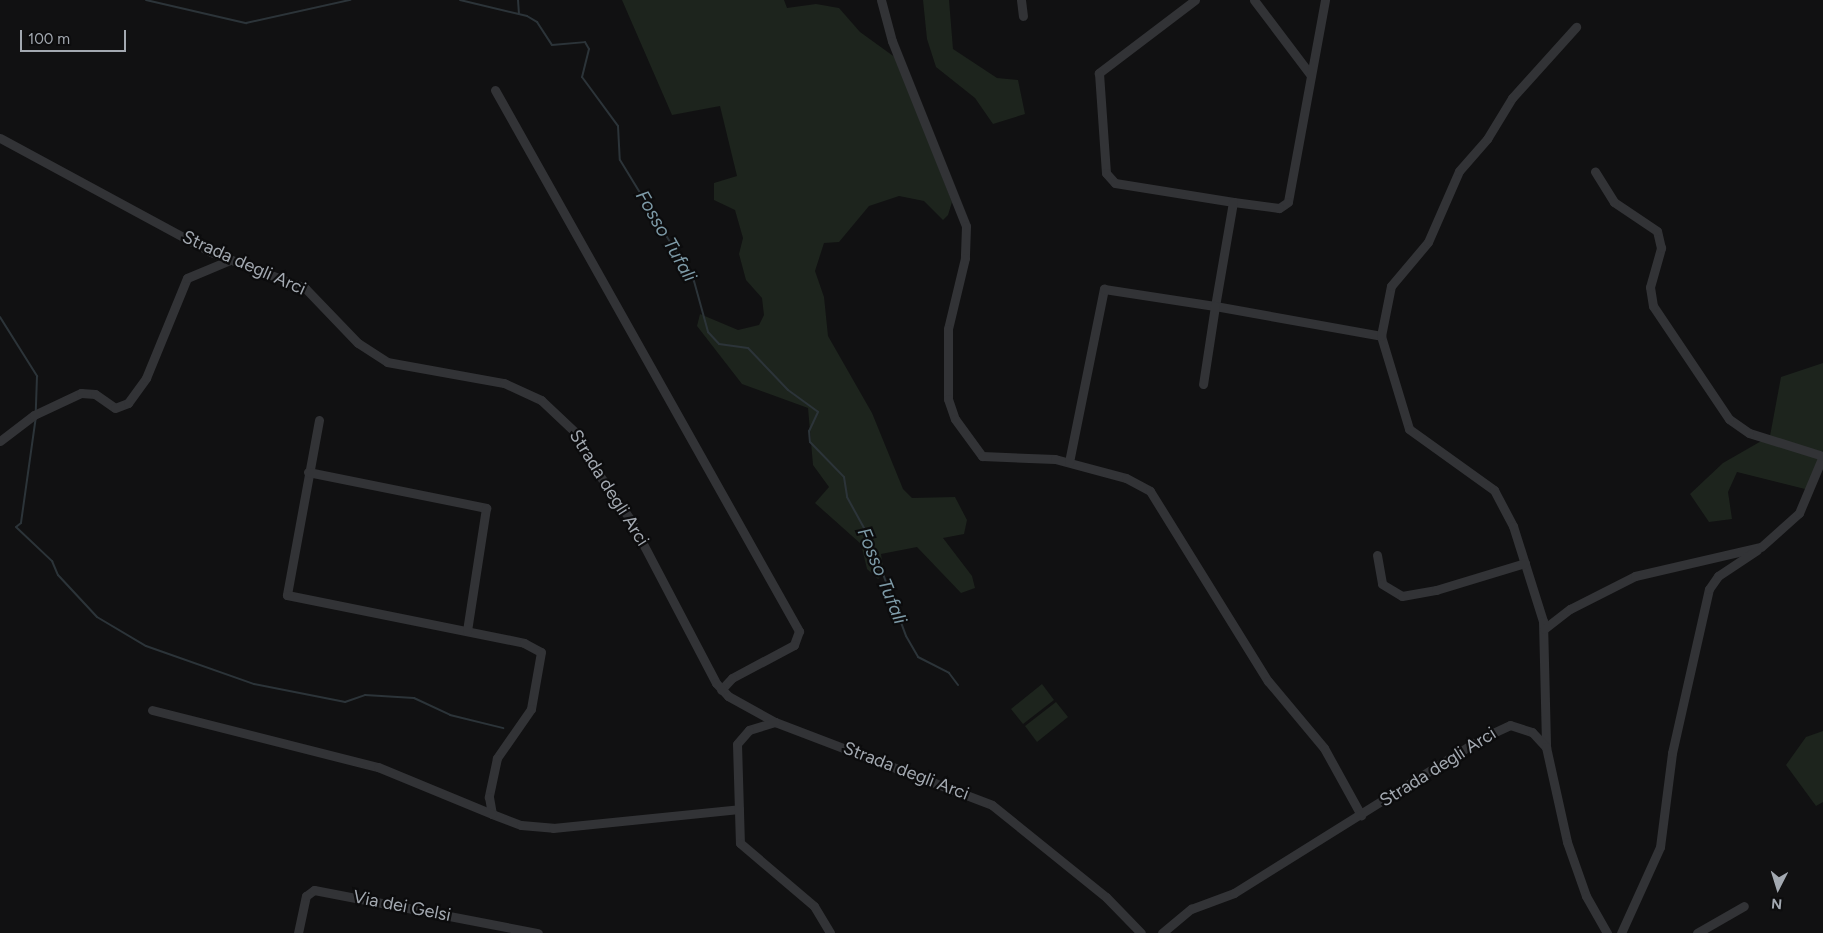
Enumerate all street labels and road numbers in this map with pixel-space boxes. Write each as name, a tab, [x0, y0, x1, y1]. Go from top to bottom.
street label: Strada degli Arci	[179, 226, 309, 300]
street label: Strada degli Arci	[565, 426, 653, 550]
street label: Strada degli Arci	[1376, 723, 1500, 811]
street label: Strada degli Arci	[840, 737, 972, 805]
street label: Via dei Gelsi	[351, 886, 453, 926]

